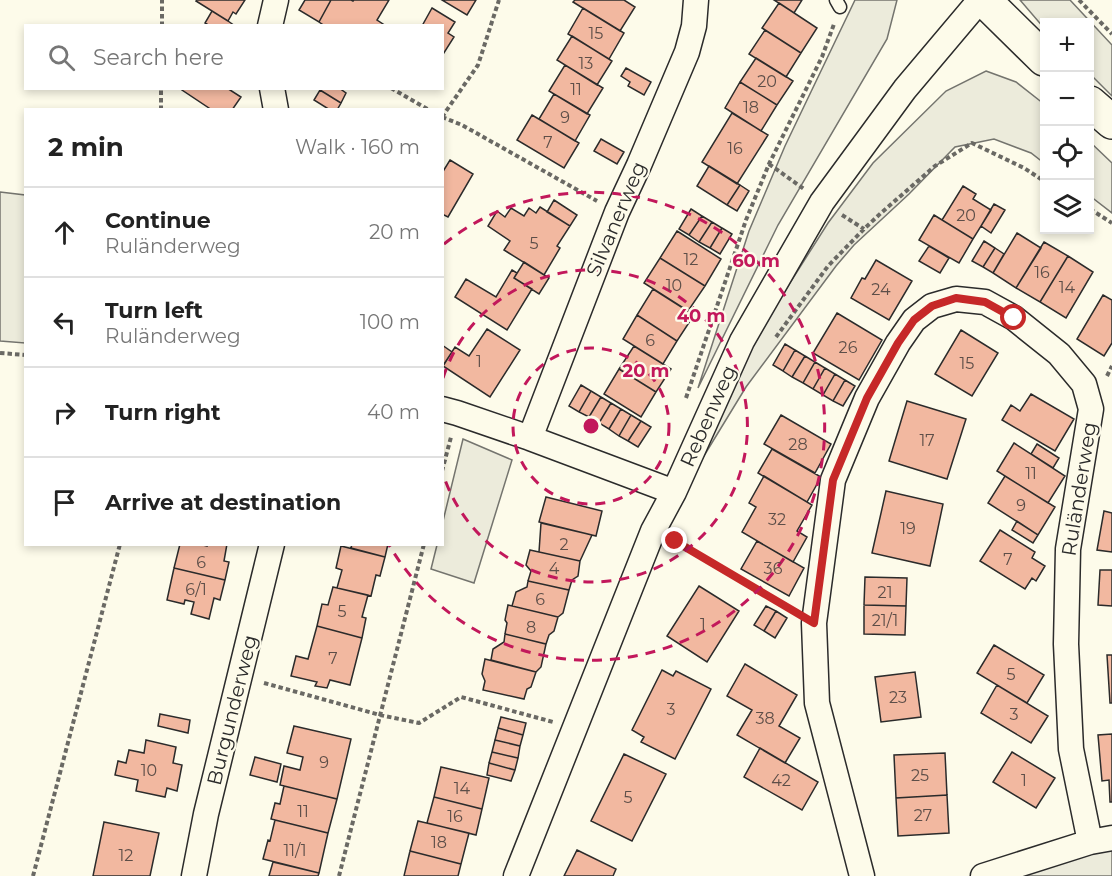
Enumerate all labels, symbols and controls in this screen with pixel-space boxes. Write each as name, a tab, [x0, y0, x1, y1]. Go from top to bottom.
map controls	[1040, 18, 1094, 234]
button: +	[1040, 18, 1094, 72]
search box	[24, 24, 444, 90]
house number: 15	[589, 24, 603, 43]
icon: search	[45, 41, 78, 74]
text: Search here	[93, 44, 224, 71]
house number: 13	[579, 54, 593, 73]
house number: 20	[757, 72, 777, 91]
button: −	[1040, 72, 1094, 126]
house number: 11	[570, 80, 582, 99]
house number: 18	[743, 98, 759, 117]
house number: 9	[560, 108, 570, 127]
button: locate	[1040, 126, 1094, 180]
text: 2 min	[48, 131, 124, 163]
house number: 7	[543, 133, 553, 152]
text: Walk · 160 m	[295, 135, 420, 159]
house number: 16	[727, 139, 743, 158]
street label: Silvanerweg	[581, 158, 651, 280]
button: layers	[1040, 180, 1094, 234]
house number: 20	[956, 206, 976, 225]
text: Continue	[105, 207, 211, 234]
icon: ahead	[48, 216, 81, 249]
text: 20 m	[369, 220, 420, 244]
text: Ruländerweg	[105, 234, 241, 258]
house number: 5	[529, 234, 539, 253]
house number: 12	[684, 250, 698, 269]
text: 60 m	[732, 250, 780, 272]
house number: 16	[1034, 263, 1050, 282]
house number: 10	[666, 276, 682, 295]
house number: 14	[1059, 278, 1076, 297]
house number: 24	[871, 280, 891, 299]
text: Turn left	[105, 297, 203, 324]
route start	[1000, 304, 1026, 330]
text: 40 m	[677, 305, 725, 327]
icon: left	[48, 306, 81, 339]
text: 100 m	[360, 310, 420, 334]
text: Ruländerweg	[105, 324, 241, 348]
house number: 6	[645, 331, 655, 350]
house number: 26	[839, 338, 858, 357]
house number: 1	[476, 352, 482, 371]
house number: 15	[960, 354, 974, 373]
text: 20 m	[623, 360, 669, 382]
street label: Rebenweg	[675, 362, 741, 470]
icon: right	[48, 396, 81, 429]
text: Turn right	[105, 399, 220, 426]
text: 40 m	[367, 400, 420, 424]
centre of rings	[581, 416, 601, 436]
street label: Ruländerweg	[1057, 420, 1101, 558]
house number: 17	[919, 431, 935, 450]
house number: 28	[788, 435, 808, 454]
house number: 11	[1025, 464, 1037, 483]
icon: arrive	[48, 486, 81, 519]
text: Arrive at destination	[105, 489, 341, 516]
house number: 9	[1016, 496, 1026, 515]
house number: 32	[768, 510, 786, 529]
house number: 19	[900, 519, 916, 538]
route end	[661, 527, 687, 553]
house number: 2	[559, 535, 569, 554]
house number: 7	[1003, 550, 1013, 569]
house number: 6	[196, 553, 206, 572]
house number: 4	[549, 559, 560, 578]
house number: 36	[764, 559, 783, 578]
house number: 6/1	[185, 580, 207, 599]
house number: 21	[878, 583, 892, 602]
house number: 6	[535, 590, 545, 609]
house number: 5	[337, 602, 347, 621]
house number: 21/1	[872, 611, 898, 630]
house number: 1	[700, 615, 706, 634]
house number: 8	[526, 618, 536, 637]
street label: Burgunderweg	[202, 632, 262, 788]
house number: 7	[328, 649, 338, 668]
house number: 5	[1006, 665, 1016, 684]
house number: 23	[889, 688, 907, 707]
house number: 3	[666, 700, 676, 719]
house number: 3	[1009, 705, 1019, 724]
house number: 38	[755, 709, 775, 728]
house number: 9	[319, 753, 329, 772]
house number: 10	[141, 761, 157, 780]
house number: 25	[911, 766, 929, 785]
house number: 42	[771, 771, 791, 790]
house number: 1	[1021, 771, 1027, 790]
house number: 14	[454, 779, 471, 798]
house number: 5	[623, 788, 633, 807]
house number: 11	[297, 802, 309, 821]
house number: 27	[914, 806, 932, 825]
house number: 16	[447, 807, 463, 826]
house number: 18	[431, 833, 447, 852]
house number: 11/1	[283, 841, 307, 860]
house number: 12	[119, 846, 133, 865]

